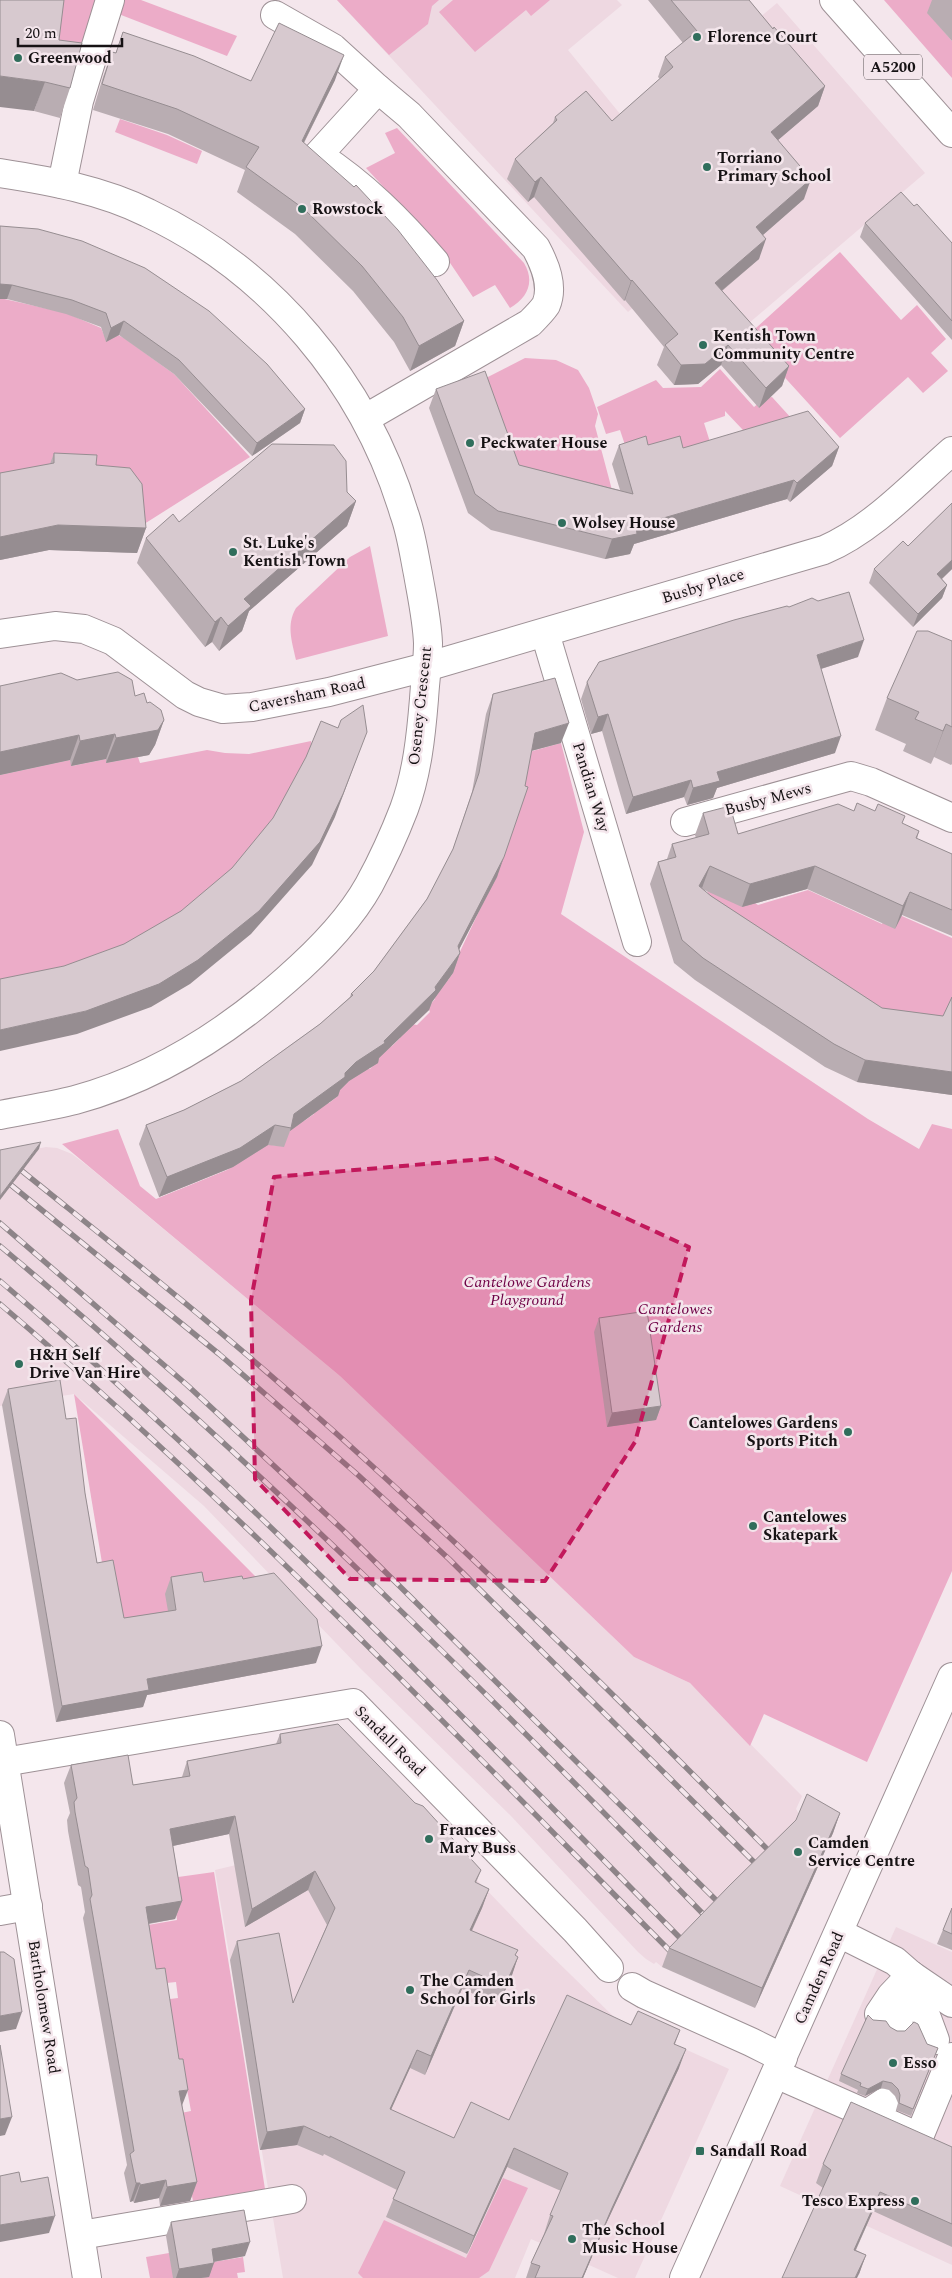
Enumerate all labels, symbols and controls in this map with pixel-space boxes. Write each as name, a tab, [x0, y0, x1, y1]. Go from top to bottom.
scale bar	[18, 15, 121, 47]
text: 20 m	[25, 22, 57, 45]
place label: Florence Court	[707, 25, 818, 49]
marker: Florence Court	[691, 31, 703, 43]
place label: Greenwood	[28, 46, 112, 70]
marker: Greenwood	[12, 52, 24, 64]
road number: A5200	[864, 54, 922, 80]
place label: Torriano Primary School	[717, 146, 831, 188]
marker: Torriano Primary School	[701, 161, 713, 173]
place label: Rowstock	[312, 197, 384, 221]
marker: Rowstock	[296, 203, 308, 215]
place label: Kentish Town Community Centre	[713, 324, 855, 366]
marker: Kentish Town Community Centre	[697, 339, 709, 351]
place label: Peckwater House	[480, 431, 607, 455]
marker: Peckwater House	[464, 437, 476, 449]
place label: Wolsey House	[572, 511, 675, 535]
marker: Wolsey House	[556, 517, 568, 529]
place label: St. Luke's Kentish Town	[243, 531, 346, 573]
marker: St. Luke's Kentish Town	[227, 546, 239, 558]
street label: Busby Place	[659, 562, 747, 610]
street label: Oseney Crescent	[402, 645, 438, 767]
street label: Caversham Road	[246, 671, 368, 719]
street label: Pandian Way	[566, 739, 616, 836]
street label: Busby Mews	[722, 776, 814, 822]
park label: Cantelowe Gardens Playground	[463, 1270, 591, 1312]
park label: Cantelowes Gardens	[638, 1297, 713, 1339]
place label: H&H Self Drive Van Hire	[29, 1343, 140, 1385]
marker: H&H Self Drive Van Hire	[13, 1358, 25, 1370]
place label: Cantelowes Gardens Sports Pitch	[689, 1411, 838, 1453]
marker: Cantelowes Gardens Sports Pitch	[842, 1426, 854, 1438]
place label: Cantelowes Skatepark	[763, 1505, 847, 1547]
marker: Cantelowes Skatepark	[747, 1520, 759, 1532]
street label: Sandall Road	[349, 1700, 431, 1782]
place label: Frances Mary Buss	[439, 1818, 516, 1860]
place label: Camden Service Centre	[808, 1831, 915, 1873]
marker: Frances Mary Buss	[423, 1833, 435, 1845]
marker: Camden Service Centre	[792, 1846, 804, 1858]
street label: Camden Road	[788, 1928, 850, 2028]
street label: Bartholomew Road	[22, 1938, 66, 2076]
place label: The Camden School for Girls	[420, 1969, 536, 2011]
marker: The Camden School for Girls	[404, 1984, 416, 1996]
place label: Esso	[903, 2051, 937, 2075]
marker: Esso	[887, 2057, 899, 2069]
place label: Sandall Road	[710, 2139, 807, 2163]
marker: Sandall Road	[694, 2145, 706, 2157]
place label: Tesco Express	[802, 2189, 905, 2213]
marker: Tesco Express	[909, 2195, 921, 2207]
place label: The School Music House	[582, 2218, 678, 2260]
marker: The School Music House	[566, 2233, 578, 2245]

